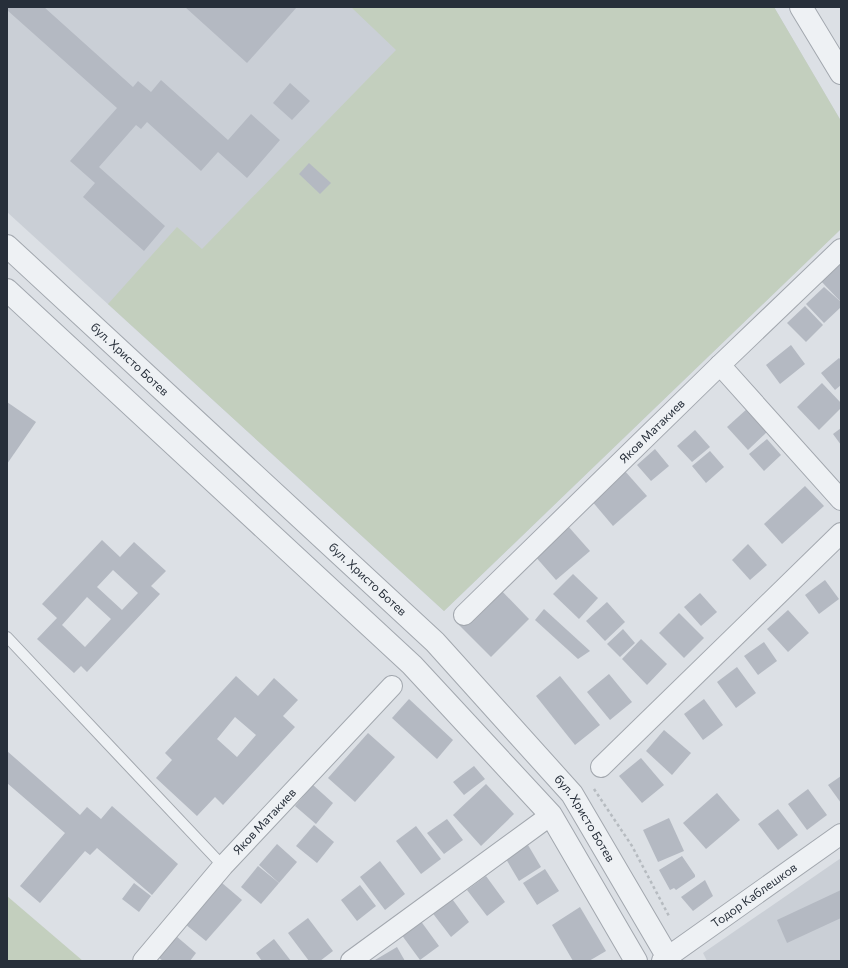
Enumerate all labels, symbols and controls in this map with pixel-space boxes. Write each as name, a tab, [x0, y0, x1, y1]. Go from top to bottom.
street label: бул. Христо Ботев	[88, 319, 172, 398]
street label: Яков Матакиев	[616, 396, 687, 465]
street label: бул. Христо Ботев	[326, 539, 410, 618]
street label: бул. Христо Ботев	[552, 771, 618, 864]
street label: Яков Матакиев	[229, 785, 298, 857]
street label: Тодор Каблешков	[708, 860, 799, 930]

